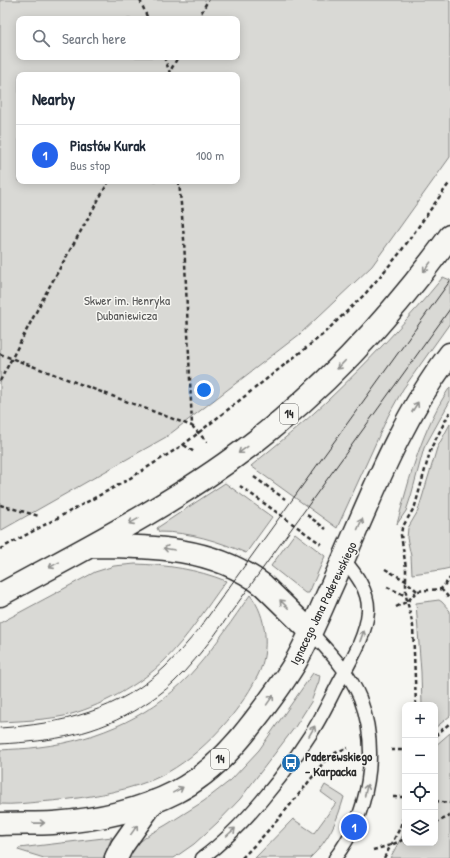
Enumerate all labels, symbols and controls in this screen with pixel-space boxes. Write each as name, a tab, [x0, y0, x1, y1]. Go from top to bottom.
search box	[16, 16, 240, 60]
icon: search	[30, 27, 52, 49]
text: Search here	[62, 28, 126, 49]
text: Nearby	[32, 87, 75, 110]
text: Piastów Kurak	[70, 135, 146, 156]
text: 1	[43, 146, 47, 164]
text: 100 m	[196, 146, 224, 164]
text: Bus stop	[70, 156, 110, 174]
one-way arrow	[423, 262, 431, 273]
park label: Skwer im. Henryka Dubaniewicza	[84, 291, 170, 324]
one-way arrow	[336, 360, 346, 370]
your location	[194, 380, 214, 400]
one-way arrow	[411, 402, 419, 413]
road number: 14	[280, 404, 298, 424]
one-way arrow	[238, 446, 249, 455]
one-way arrow	[129, 517, 141, 525]
one-way arrow	[357, 519, 364, 531]
street label: Ignacego Jana Paderewskiego	[285, 538, 361, 668]
one-way arrow	[163, 545, 176, 553]
one-way arrow	[48, 562, 60, 570]
one-way arrow	[279, 599, 289, 609]
one-way arrow	[358, 631, 366, 643]
one-way arrow	[266, 695, 274, 706]
map controls	[402, 702, 438, 846]
button: +	[402, 702, 438, 738]
one-way arrow	[309, 725, 317, 737]
button: −	[402, 738, 438, 774]
place label: Paderewskiego - Karpacka	[305, 747, 373, 781]
road number: 14	[211, 749, 229, 769]
bus stop icon: Paderewskiego - Karpacka	[280, 752, 302, 774]
button: locate	[402, 774, 438, 810]
one-way arrow	[362, 783, 370, 796]
one-way arrow	[172, 786, 184, 794]
button: layers	[402, 810, 438, 846]
pin: 1	[341, 812, 367, 842]
one-way arrow	[32, 819, 45, 827]
one-way arrow	[130, 824, 138, 835]
one-way arrow	[226, 827, 236, 837]

